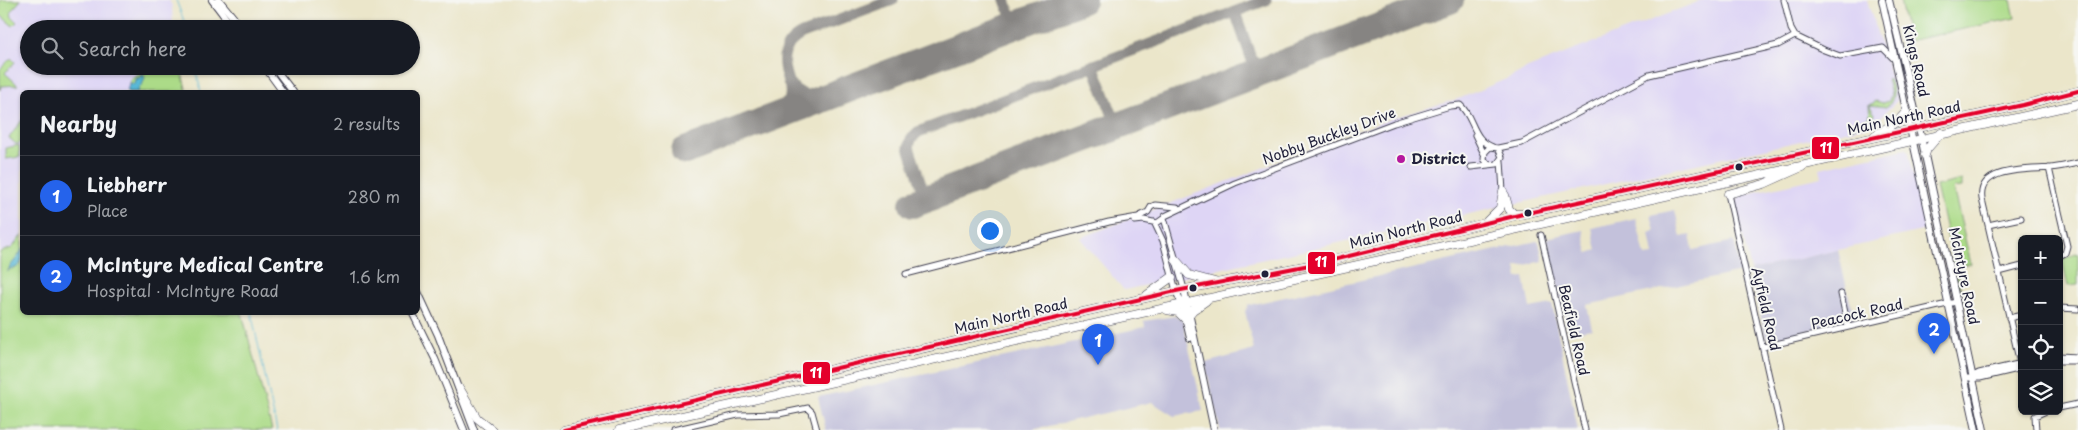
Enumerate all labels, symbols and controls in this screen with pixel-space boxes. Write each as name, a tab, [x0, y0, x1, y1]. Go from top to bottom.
search box	[20, 20, 420, 75]
street label: Kings Road	[1898, 23, 1935, 99]
icon: search	[38, 34, 66, 62]
text: Search here	[78, 34, 187, 62]
street label: Main North Road	[1845, 95, 1963, 140]
street label: Nobby Buckley Drive	[1259, 102, 1398, 169]
text: Nearby	[40, 107, 117, 139]
text: 2 results	[333, 111, 400, 135]
line badge: 11	[1811, 136, 1840, 160]
text: 11	[1820, 137, 1832, 158]
place label: District	[1411, 148, 1466, 169]
marker: District	[1395, 153, 1407, 165]
unlabelled marker	[1734, 162, 1744, 172]
text: Liebherr	[87, 170, 167, 198]
text: 1	[52, 184, 60, 208]
text: 280 m	[348, 184, 400, 208]
text: Place	[87, 198, 128, 222]
street label: Main North Road	[1347, 205, 1465, 254]
unlabelled marker	[1523, 208, 1533, 218]
your location	[977, 218, 1003, 244]
street label: McIntyre Road	[1944, 225, 1985, 327]
map controls	[2018, 235, 2063, 415]
button: +	[2018, 235, 2063, 280]
text: McIntyre Medical Centre	[87, 250, 324, 278]
line badge: 11	[1307, 251, 1336, 275]
text: 11	[1315, 251, 1327, 272]
text: 2	[50, 264, 62, 288]
text: 1.6 km	[349, 264, 400, 288]
street label: Ayfield Road	[1747, 265, 1786, 353]
unlabelled marker	[1260, 269, 1270, 279]
text: Hospital · McIntyre Road	[87, 278, 279, 302]
button: −	[2018, 280, 2063, 325]
street label: Beafield Road	[1554, 282, 1595, 377]
unlabelled marker	[1188, 283, 1198, 293]
street label: Main North Road	[952, 292, 1070, 339]
street label: Peacock Road	[1809, 293, 1905, 334]
pin: 2	[1918, 313, 1950, 354]
pin: 1	[1082, 324, 1114, 365]
button: locate	[2018, 325, 2063, 370]
line badge: 11	[802, 361, 831, 385]
text: 11	[810, 362, 822, 383]
button: layers	[2018, 370, 2063, 415]

